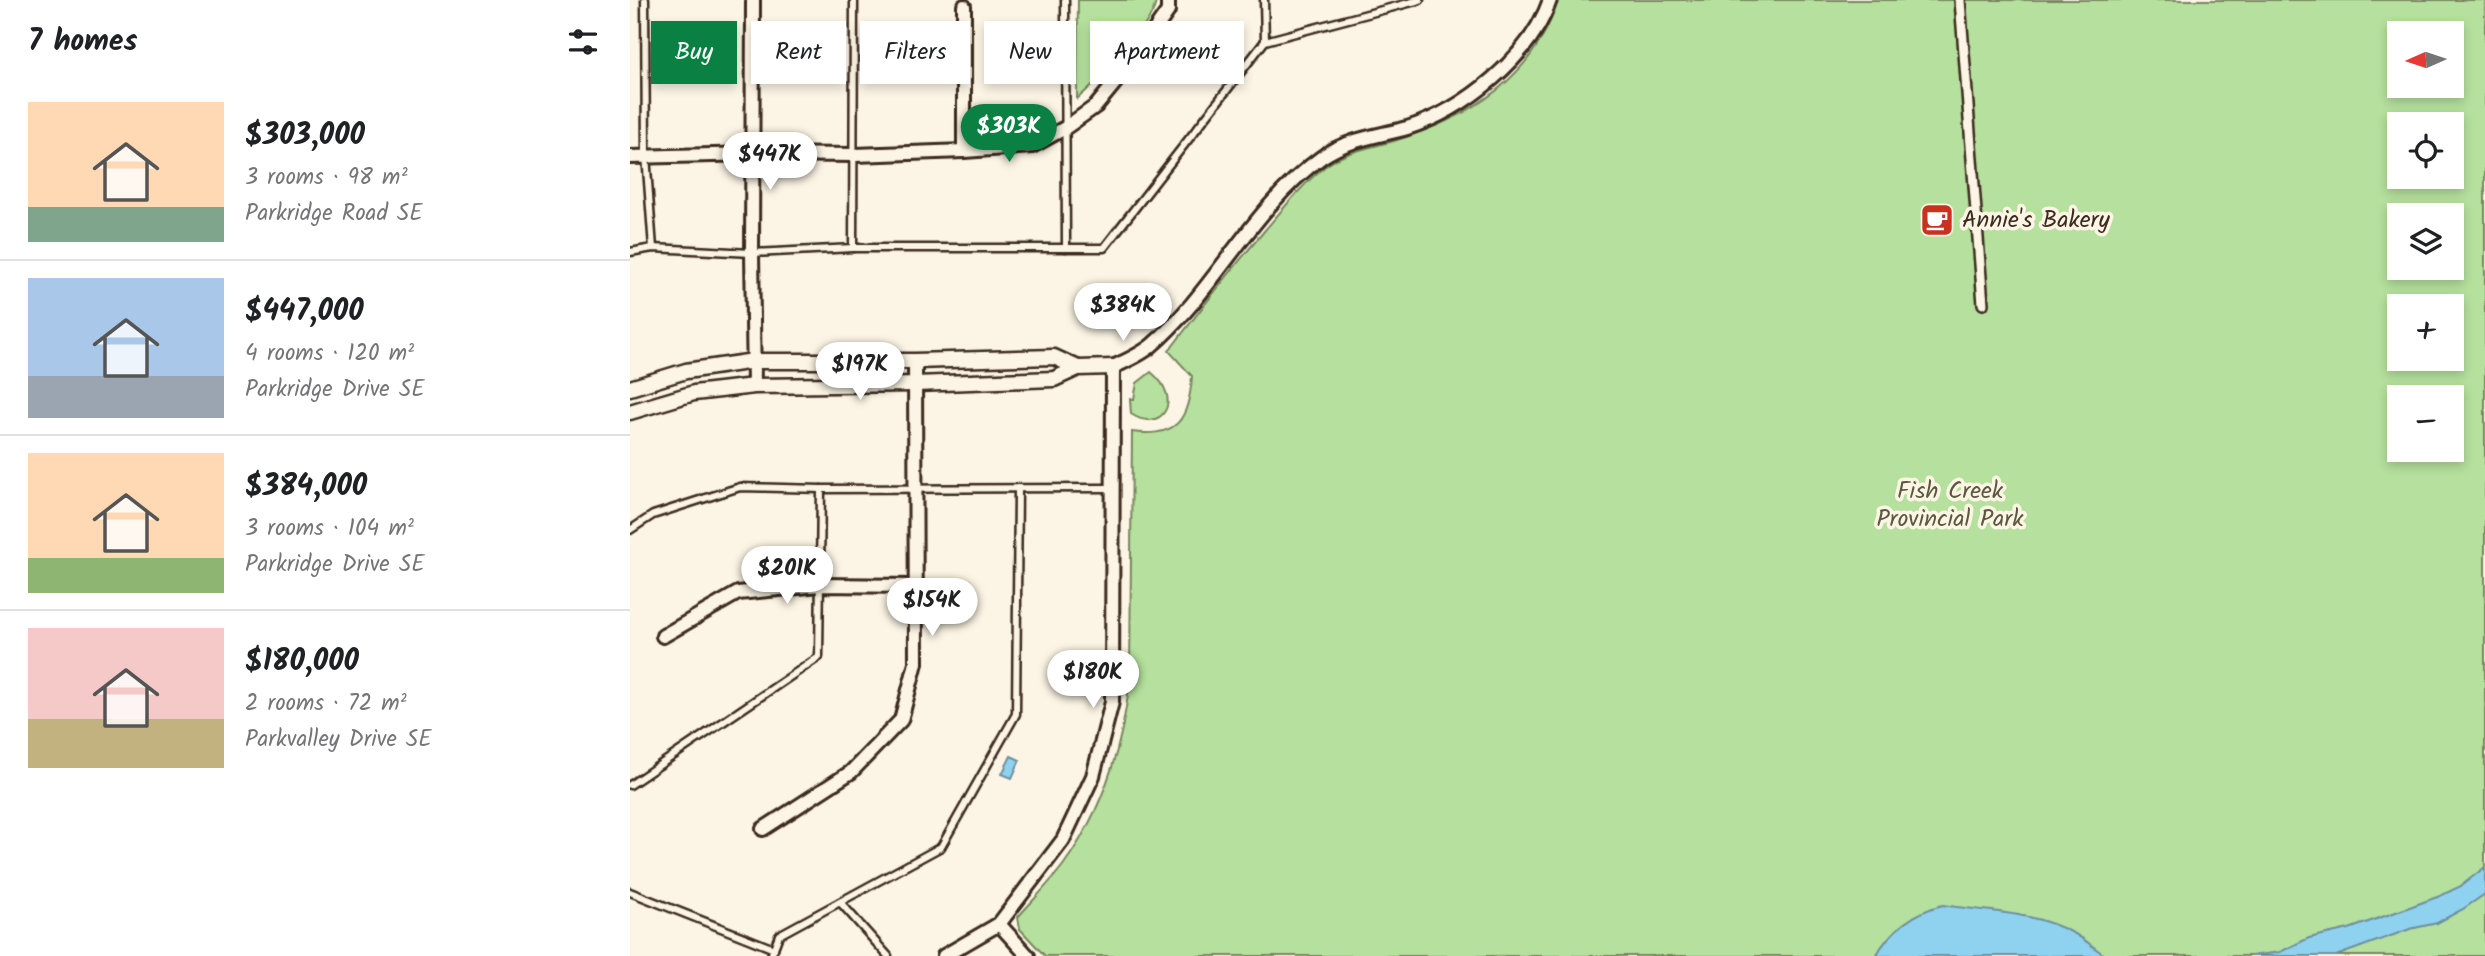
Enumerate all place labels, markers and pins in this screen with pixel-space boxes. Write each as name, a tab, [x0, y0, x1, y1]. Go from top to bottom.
pin: $303K	[960, 104, 1058, 164]
pin: $447K	[721, 132, 819, 192]
cafe icon: Annie's Bakery	[1918, 201, 1956, 239]
place label: Annie's Bakery	[1962, 201, 2111, 240]
pin: $384K	[1074, 284, 1172, 343]
pin: $197K	[811, 342, 909, 402]
pin: $201K	[738, 546, 836, 606]
pin: $154K	[883, 578, 981, 638]
pin: $180K	[1044, 650, 1142, 710]

